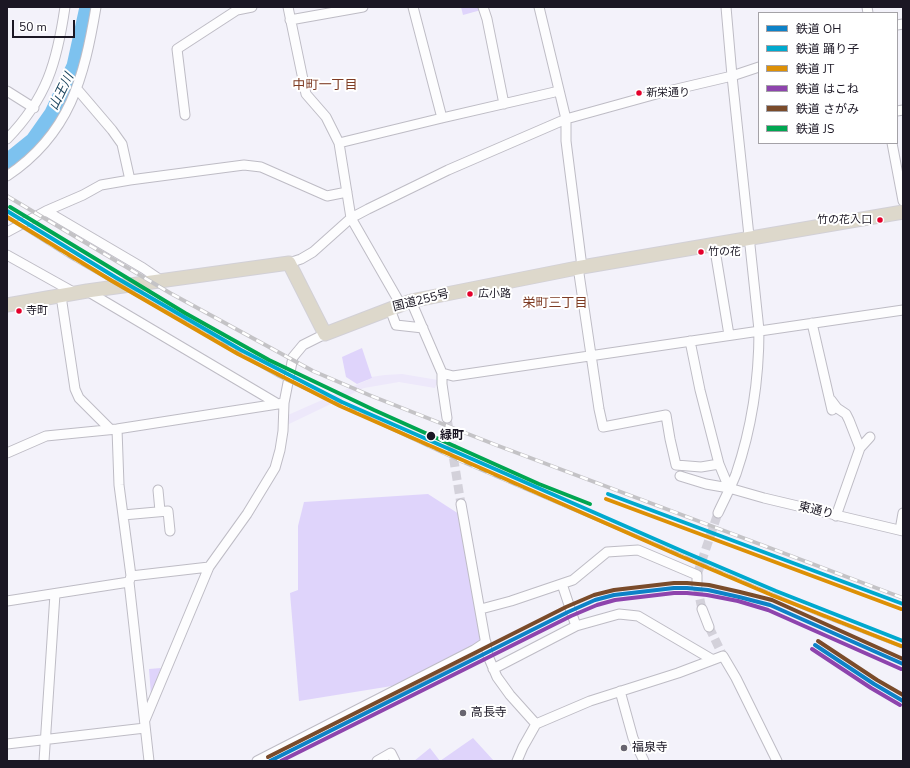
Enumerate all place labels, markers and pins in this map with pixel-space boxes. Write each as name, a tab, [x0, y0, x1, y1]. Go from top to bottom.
place label: 新栄通り	[646, 86, 690, 100]
marker: 新栄通り	[634, 88, 644, 98]
place label: 竹の花入口	[817, 213, 872, 227]
marker: 竹の花入口	[875, 215, 885, 225]
place label: 竹の花	[708, 245, 741, 259]
marker: 竹の花	[696, 247, 706, 257]
place label: 広小路	[478, 287, 511, 301]
marker: 広小路	[465, 289, 475, 299]
place label: 寺町	[26, 304, 48, 318]
marker: 寺町	[14, 306, 24, 316]
place label: 緑町	[440, 429, 464, 443]
marker: 緑町	[425, 430, 437, 442]
place label: 高長寺	[471, 706, 507, 720]
marker: 高長寺	[458, 708, 468, 718]
place label: 福泉寺	[632, 741, 668, 755]
marker: 福泉寺	[619, 743, 629, 753]

